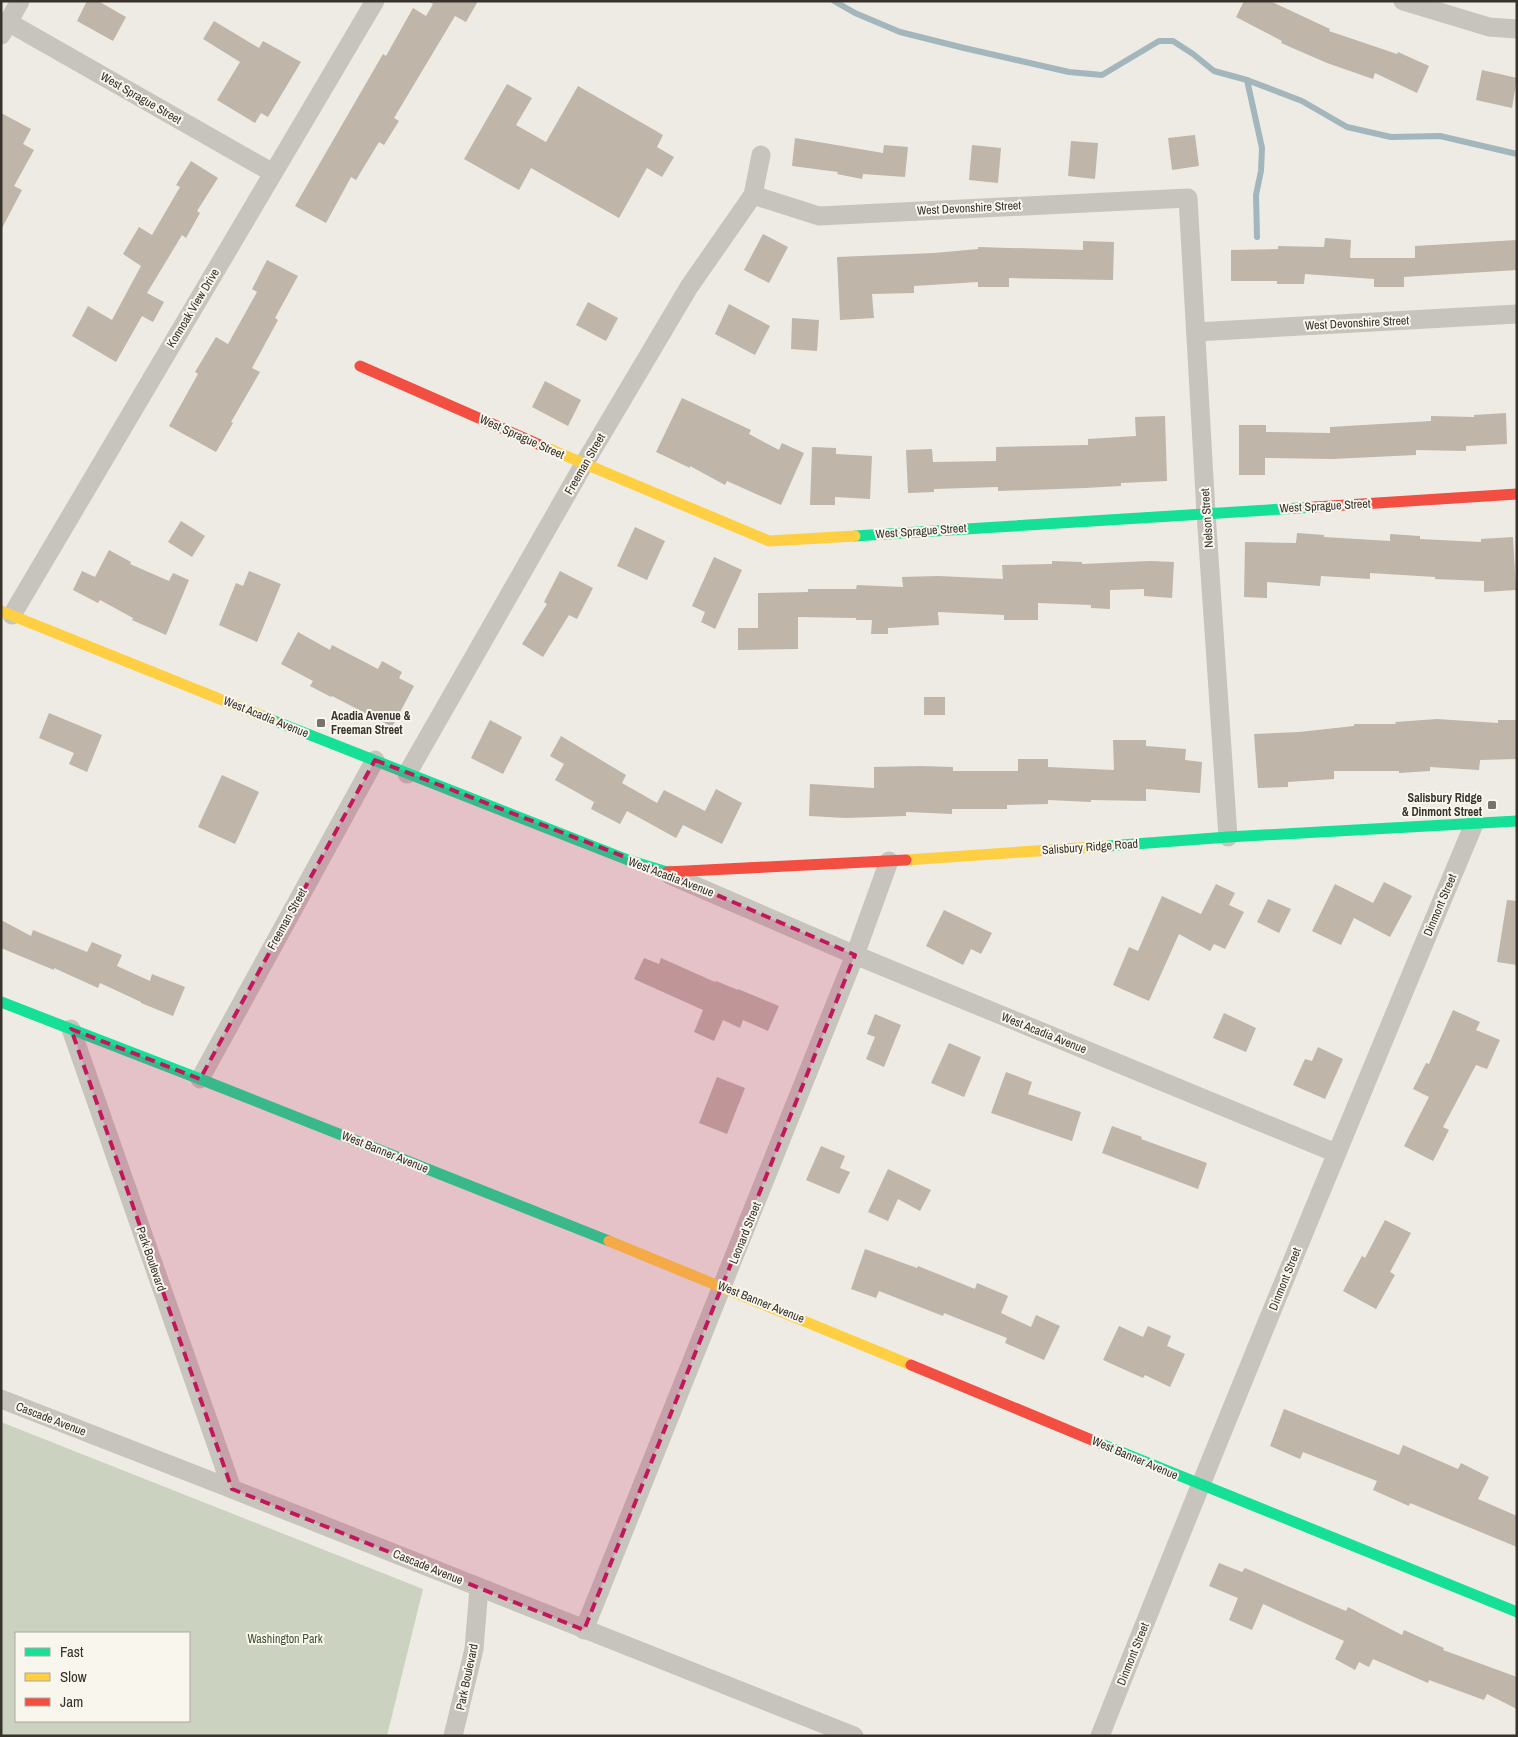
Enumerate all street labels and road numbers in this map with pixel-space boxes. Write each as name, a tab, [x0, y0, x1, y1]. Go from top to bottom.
street label: West Sprague Street	[98, 68, 185, 128]
street label: West Devonshire Street	[917, 197, 1022, 219]
street label: Konnoak View Drive	[163, 266, 223, 350]
street label: West Devonshire Street	[1305, 312, 1410, 334]
street label: West Sprague Street	[477, 411, 567, 463]
street label: Freeman Street	[561, 430, 609, 498]
street label: Nelson Street	[1197, 487, 1217, 548]
street label: West Sprague Street	[1279, 496, 1371, 516]
street label: West Sprague Street	[875, 520, 967, 542]
street label: West Acadia Avenue	[221, 693, 311, 741]
street label: Salisbury Ridge Road	[1041, 836, 1139, 858]
street label: West Acadia Avenue	[626, 853, 716, 901]
street label: Dinmont Street	[1420, 871, 1460, 939]
street label: Freeman Street	[263, 885, 311, 953]
street label: West Acadia Avenue	[999, 1009, 1089, 1057]
street label: West Banner Avenue	[339, 1127, 431, 1177]
street label: Leonard Street	[725, 1200, 765, 1266]
street label: Park Boulevard	[132, 1225, 170, 1293]
street label: Dinmont Street	[1265, 1245, 1305, 1313]
street label: West Banner Avenue	[715, 1277, 807, 1327]
street label: Cascade Avenue	[13, 1398, 89, 1440]
street label: West Banner Avenue	[1089, 1433, 1181, 1483]
street label: Cascade Avenue	[391, 1546, 465, 1588]
street label: Dinmont Street	[1113, 1620, 1153, 1688]
street label: Park Boulevard	[452, 1642, 482, 1712]

